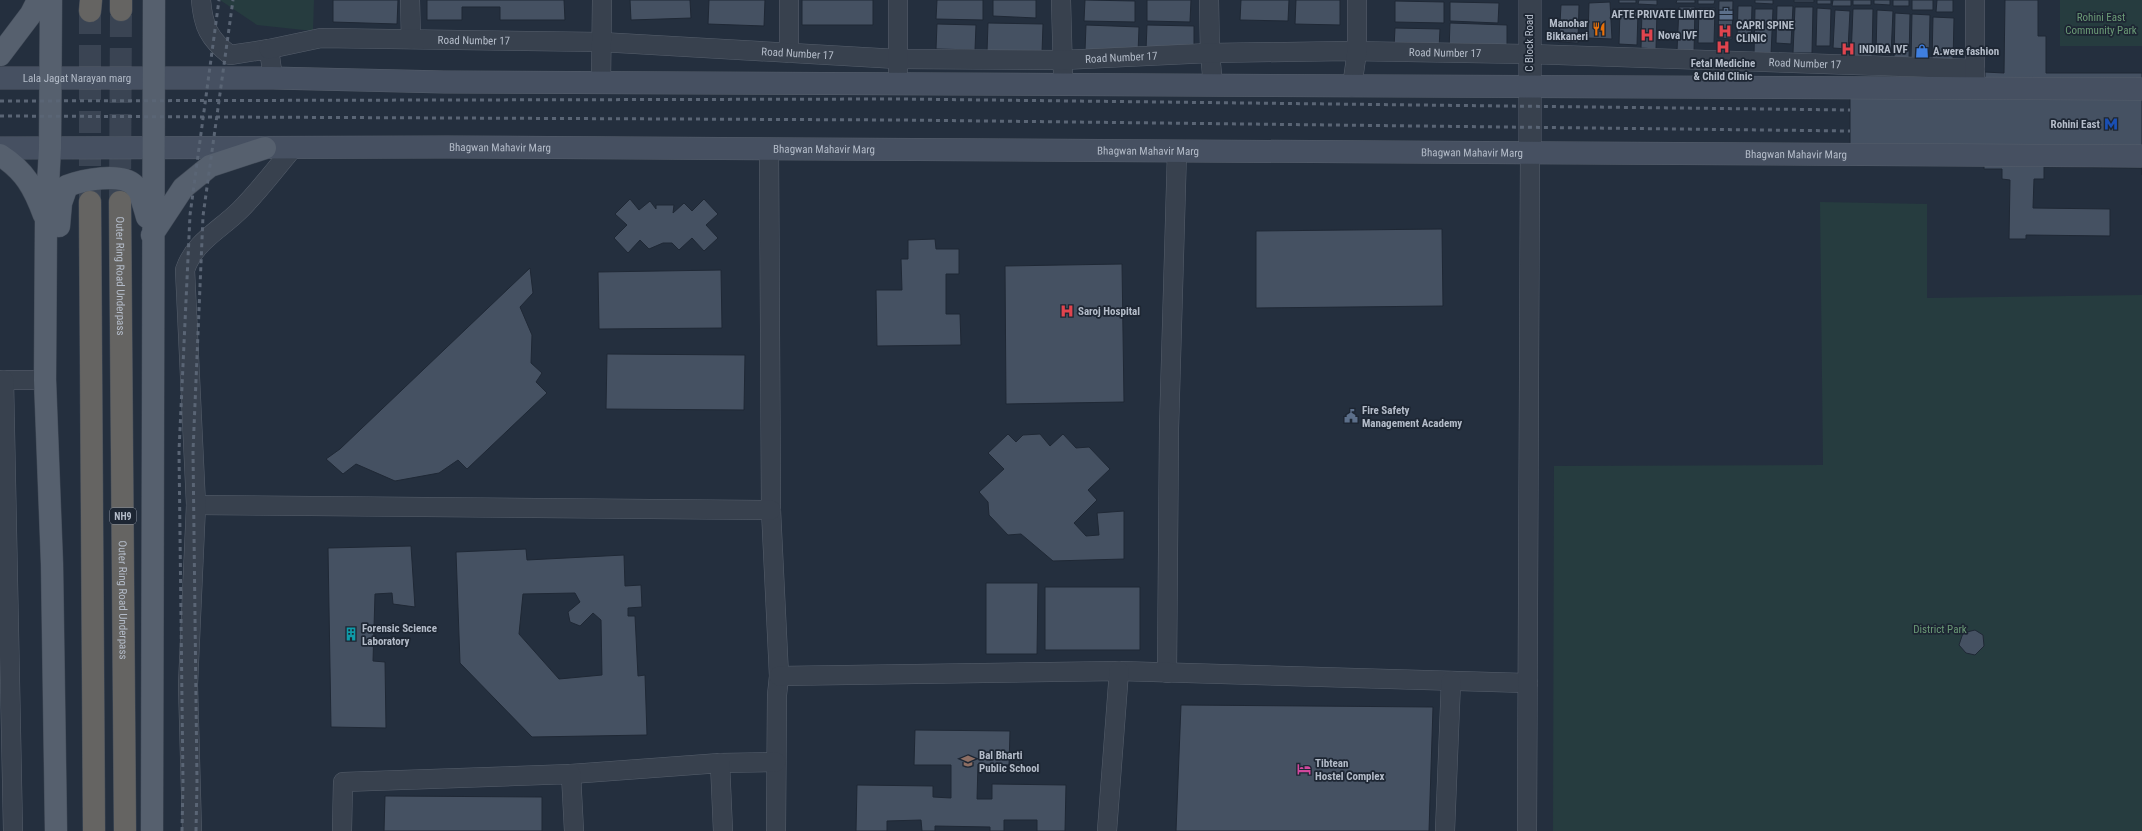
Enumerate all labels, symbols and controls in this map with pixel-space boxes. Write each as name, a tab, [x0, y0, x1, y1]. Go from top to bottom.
office icon: AFTE PRIVATE LIMITED	[1718, 6, 1734, 22]
place label: AFTE PRIVATE LIMITED	[1611, 8, 1715, 21]
park label: Rohini East Community Park	[2065, 11, 2137, 37]
street label: C Block Road	[1523, 14, 1536, 72]
place label: Manohar Bikkaneri	[1546, 17, 1588, 43]
place label: CAPRI SPINE CLINIC	[1736, 19, 1795, 45]
restaurant icon: Manohar Bikkaneri	[1591, 21, 1607, 37]
hospital icon: CAPRI SPINE CLINIC	[1717, 23, 1733, 39]
hospital icon: Nova IVF	[1639, 27, 1655, 43]
place label: Nova IVF	[1658, 29, 1697, 42]
street label: Road Number 17	[438, 33, 510, 47]
hospital icon: Fetal Medicine & Child Clinic	[1715, 39, 1731, 55]
hospital icon: INDIRA IVF	[1840, 41, 1856, 57]
place label: INDIRA IVF	[1859, 43, 1908, 56]
shop icon: A.were fashion	[1914, 43, 1930, 59]
street label: Road Number 17	[761, 45, 834, 62]
place label: A.were fashion	[1933, 45, 1999, 58]
street label: Road Number 17	[1409, 46, 1481, 60]
street label: Road Number 17	[1085, 49, 1158, 65]
street label: Road Number 17	[1769, 56, 1841, 71]
place label: Fetal Medicine & Child Clinic	[1691, 57, 1755, 83]
street label: Lala Jagat Narayan marg	[23, 72, 131, 85]
metro station icon: Rohini East	[2103, 116, 2119, 132]
place label: Rohini East	[2051, 118, 2101, 131]
street label: Bhagwan Mahavir Marg	[449, 141, 551, 154]
street label: Bhagwan Mahavir Marg	[773, 142, 875, 156]
street label: Bhagwan Mahavir Marg	[1097, 144, 1199, 157]
street label: Bhagwan Mahavir Marg	[1421, 146, 1523, 159]
street label: Bhagwan Mahavir Marg	[1745, 147, 1847, 161]
street label: Outer Ring Road Underpass	[114, 217, 128, 335]
hospital icon: Saroj Hospital	[1059, 303, 1075, 319]
place label: Saroj Hospital	[1078, 305, 1140, 318]
place label: Fire Safety Management Academy	[1362, 404, 1462, 430]
public building icon: Fire Safety Management Academy	[1343, 408, 1359, 424]
road number: NH9	[110, 508, 136, 524]
street label: Outer Ring Road Underpass	[116, 541, 130, 659]
place label: Forensic Science Laboratory	[362, 622, 437, 648]
park label: District Park	[1913, 623, 1967, 636]
building icon: Forensic Science Laboratory	[343, 626, 359, 642]
place label: Bal Bharti Public School	[979, 749, 1040, 775]
school or university icon: Bal Bharti Public School	[960, 753, 976, 769]
place label: Tibtean Hostel Complex	[1315, 757, 1385, 783]
hotel icon: Tibtean Hostel Complex	[1296, 761, 1312, 777]

